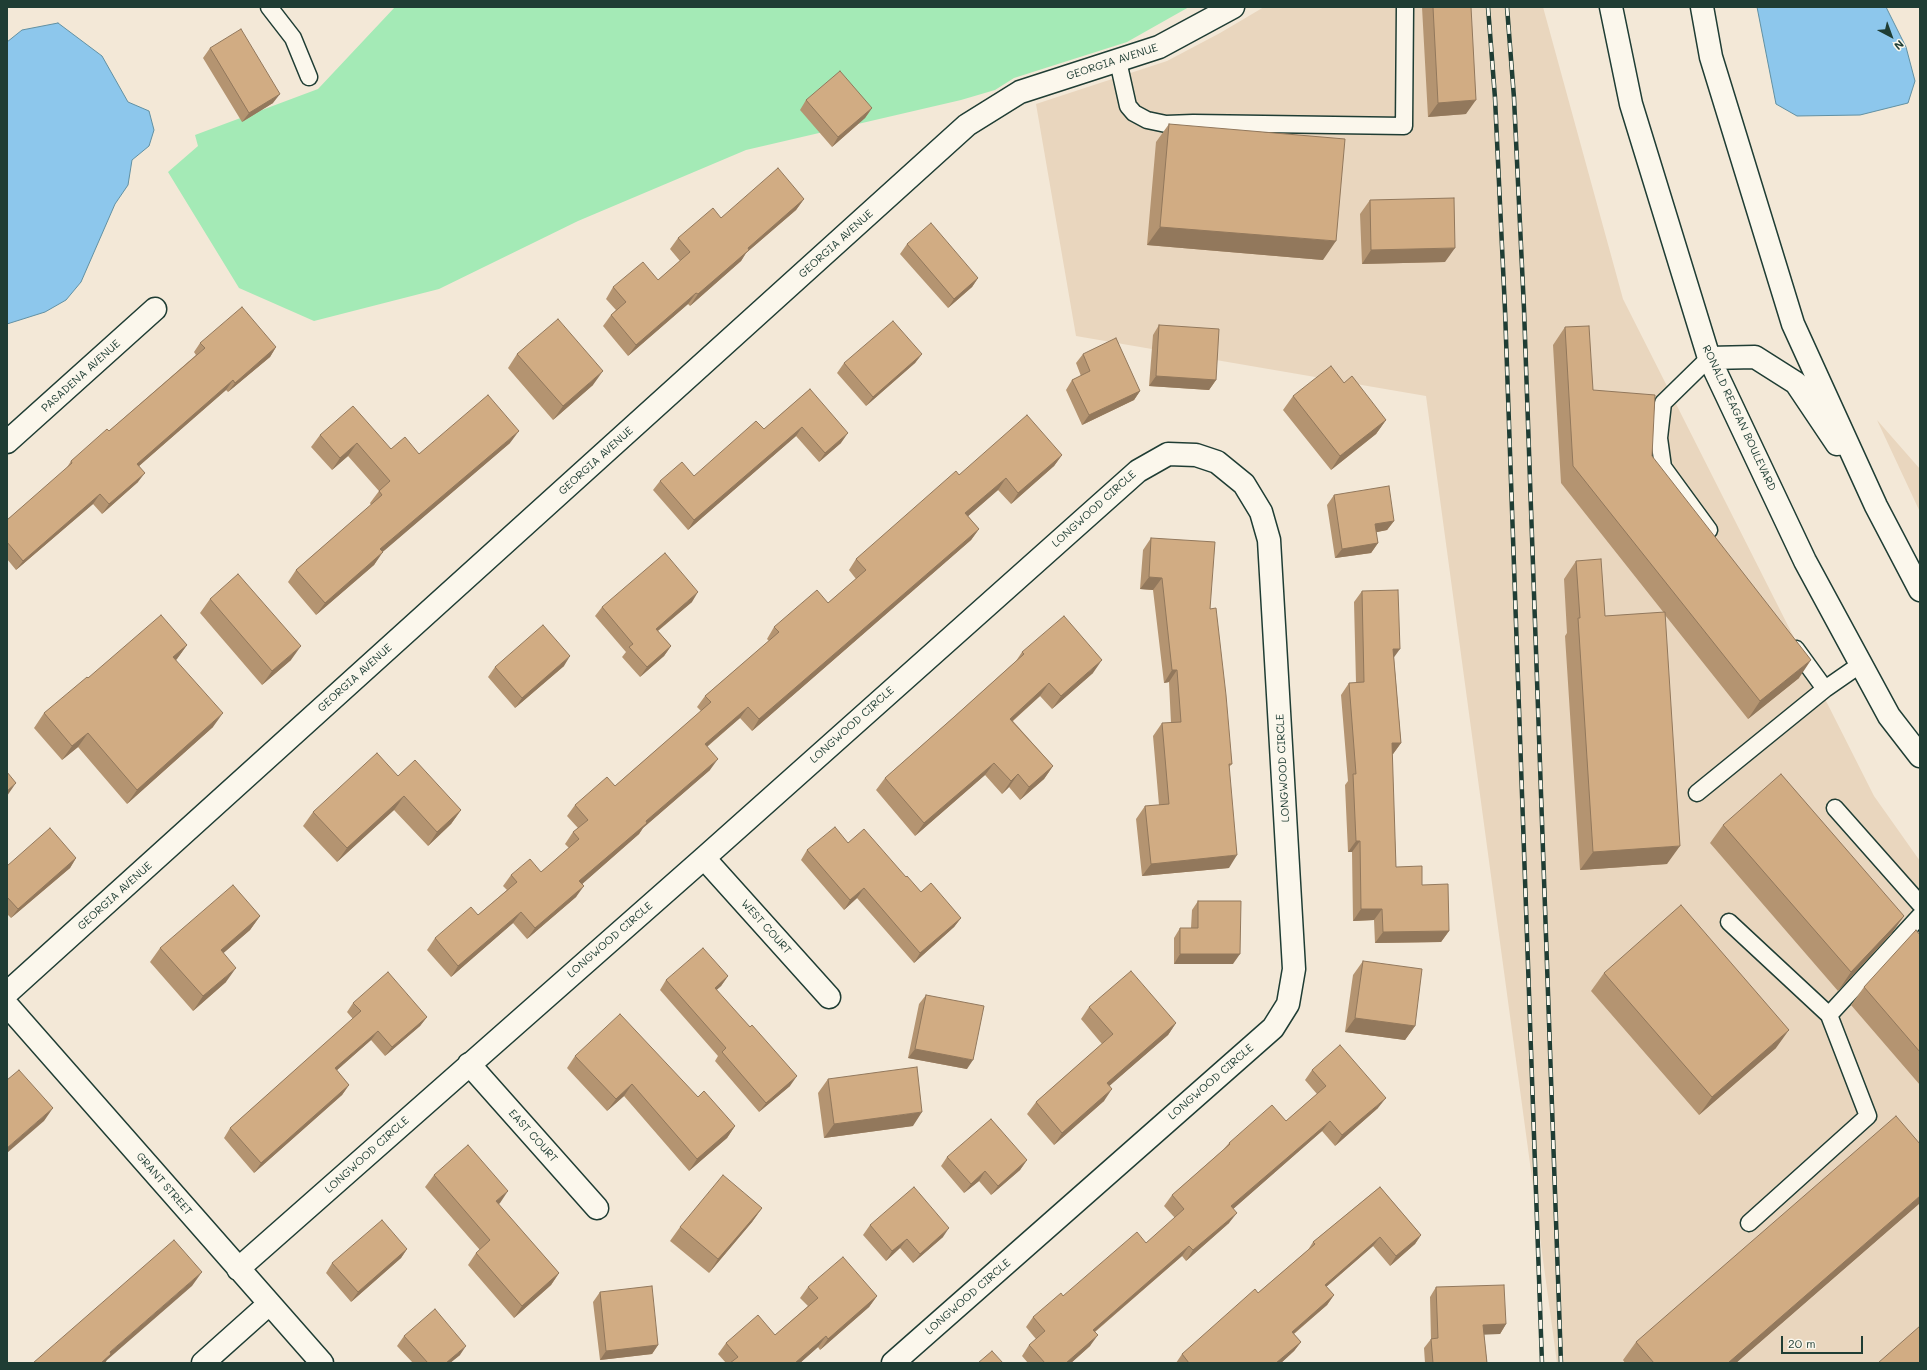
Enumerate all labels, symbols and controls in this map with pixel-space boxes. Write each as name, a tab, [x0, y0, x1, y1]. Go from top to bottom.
north arrow	[1871, 16, 1911, 56]
text: N	[1891, 37, 1907, 54]
street label: GEORGIA AVENUE	[1065, 41, 1159, 83]
street label: GEORGIA AVENUE	[796, 207, 876, 281]
street label: PASADENA AVENUE	[39, 337, 123, 415]
street label: RONALD REAGAN BOULEVARD	[1699, 343, 1779, 493]
street label: GEORGIA AVENUE	[556, 424, 636, 498]
street label: LONGWOOD CIRCLE	[1049, 468, 1139, 550]
street label: GEORGIA AVENUE	[315, 641, 395, 715]
street label: LONGWOOD CIRCLE	[807, 684, 897, 766]
street label: LONGWOOD CIRCLE	[1274, 713, 1292, 823]
street label: GEORGIA AVENUE	[75, 859, 155, 933]
street label: WEST COURT	[738, 897, 794, 957]
street label: LONGWOOD CIRCLE	[565, 899, 655, 981]
street label: LONGWOOD CIRCLE	[1166, 1041, 1256, 1123]
street label: EAST COURT	[506, 1107, 560, 1165]
street label: LONGWOOD CIRCLE	[322, 1114, 412, 1196]
street label: GRANT STREET	[133, 1150, 195, 1218]
street label: LONGWOOD CIRCLE	[923, 1256, 1013, 1338]
scale bar	[1783, 1328, 1865, 1354]
text: 20 m	[1788, 1335, 1816, 1351]

